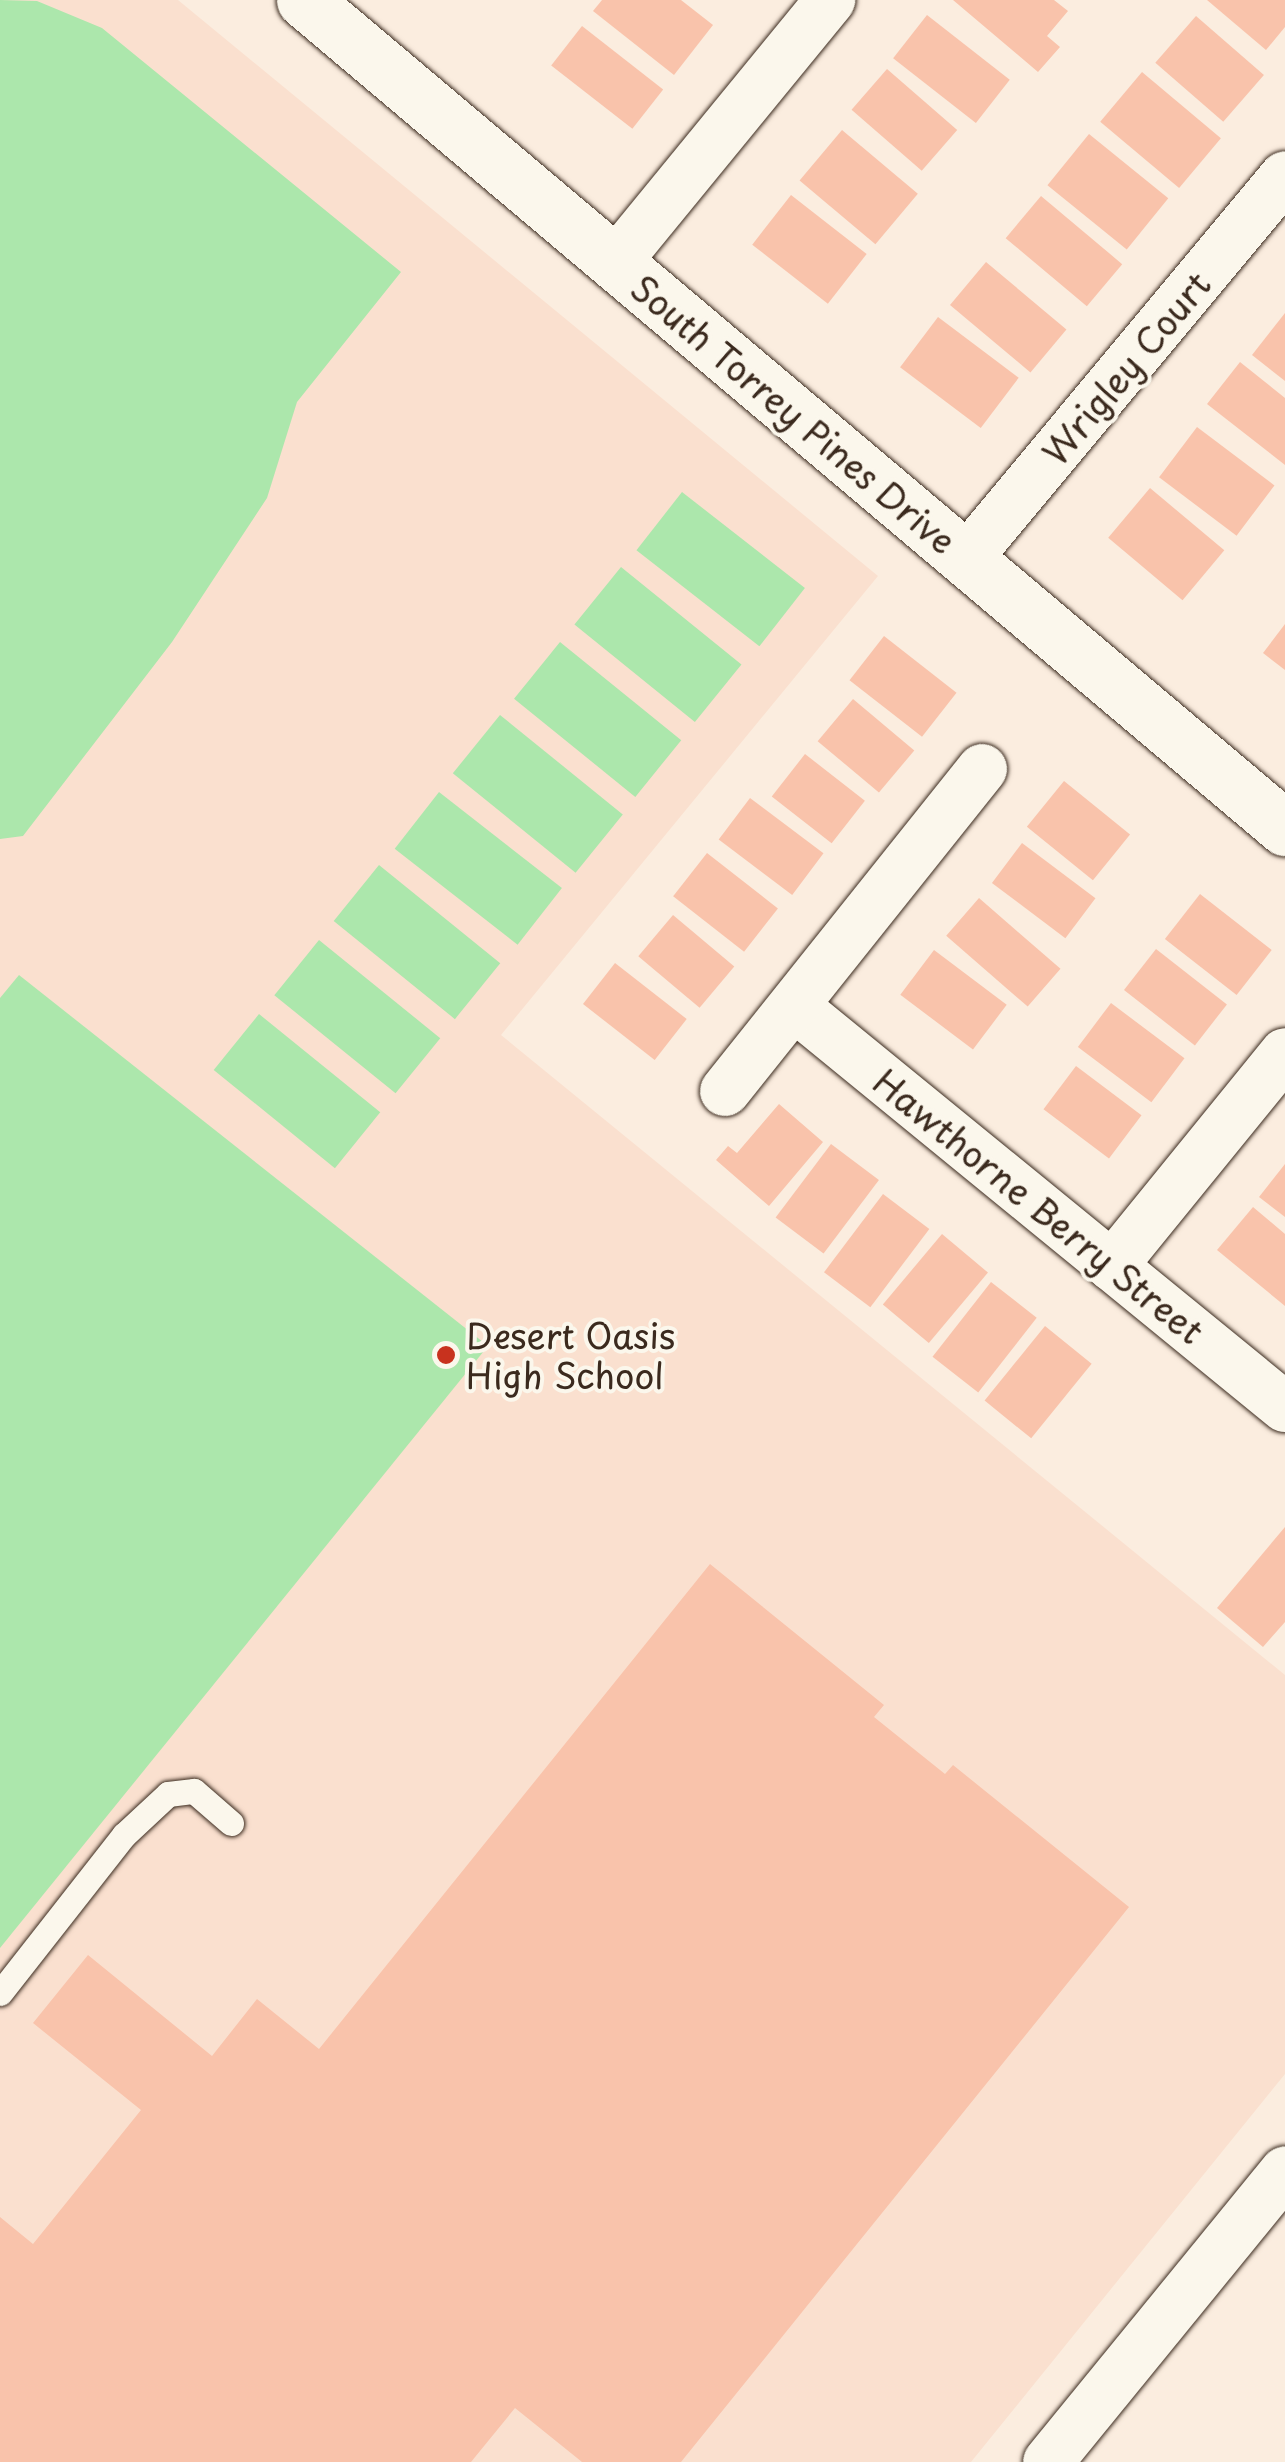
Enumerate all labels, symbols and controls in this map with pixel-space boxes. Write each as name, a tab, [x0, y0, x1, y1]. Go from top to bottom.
street label: Wrigley Court	[1033, 263, 1219, 473]
street label: South Torrey Pines Drive	[621, 264, 967, 564]
street label: Hawthorne Berry Street	[865, 1060, 1213, 1352]
place label: Desert Oasis High School	[466, 1314, 677, 1396]
marker: Desert Oasis High School	[435, 1344, 457, 1366]

